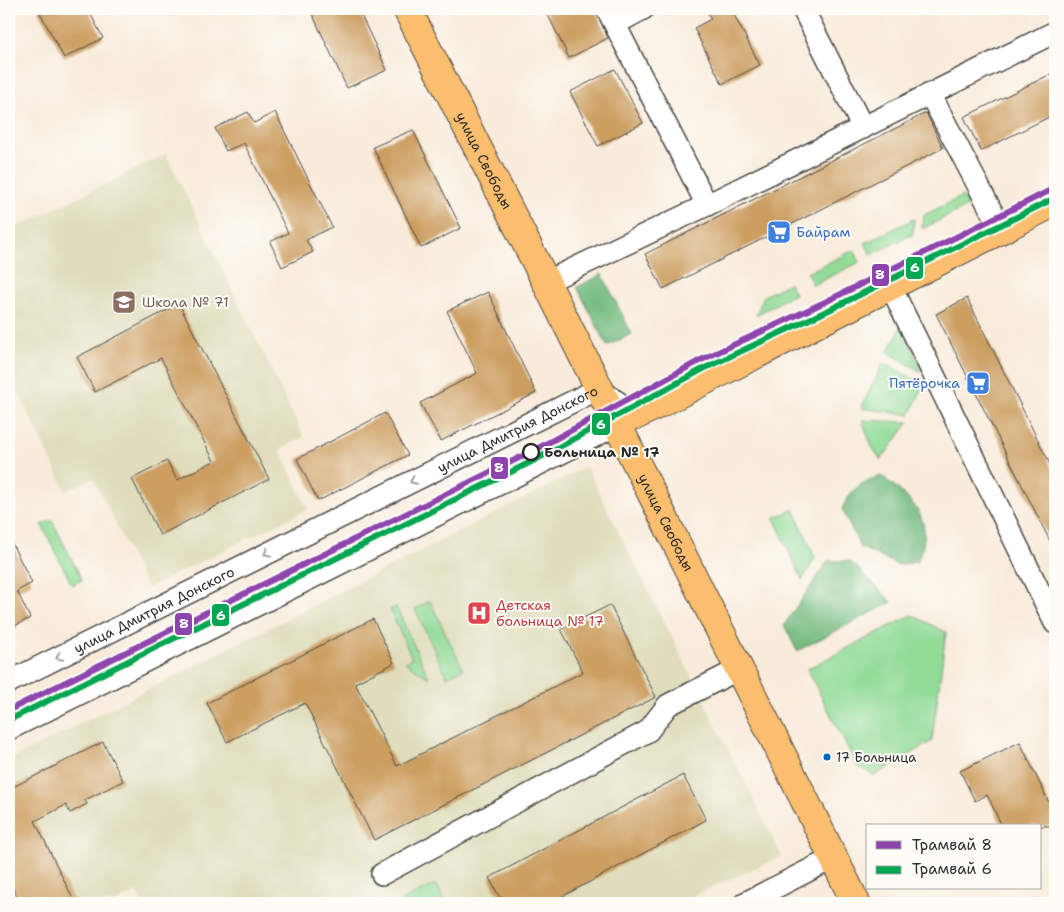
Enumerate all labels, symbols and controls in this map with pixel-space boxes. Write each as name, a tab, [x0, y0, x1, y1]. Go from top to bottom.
street label: улица Свободы	[452, 109, 516, 212]
supermarket icon: Байрам	[766, 219, 792, 245]
place label: Байрам	[796, 223, 850, 241]
line badge: 6	[905, 256, 924, 280]
text: 6	[910, 258, 920, 276]
line badge: 8	[871, 263, 890, 287]
text: 8	[875, 265, 885, 283]
school or university icon: Школа № 71	[111, 289, 137, 315]
place label: Школа № 71	[142, 293, 229, 311]
supermarket icon: Пятёрочка	[965, 370, 991, 396]
place label: Пятёрочка	[889, 374, 960, 392]
street label: улица Дмитрия Донского	[434, 382, 601, 476]
line badge: 6	[591, 412, 611, 436]
text: 6	[596, 415, 606, 433]
marker: Больница № 17	[522, 443, 540, 461]
place label: Больница № 17	[544, 443, 660, 461]
line badge: 8	[490, 456, 509, 480]
text: 8	[494, 458, 504, 476]
street label: улица Свободы	[634, 471, 698, 574]
one-way arrow	[409, 475, 418, 485]
one-way arrow	[264, 547, 273, 557]
street label: улица Дмитрия Донского	[71, 562, 237, 657]
place label: Детская больница № 17	[496, 596, 604, 630]
hospital icon: Детская больница № 17	[466, 600, 492, 626]
line badge: 6	[211, 603, 230, 627]
text: 6	[216, 606, 226, 624]
line badge: 8	[174, 612, 193, 636]
text: 8	[179, 614, 189, 632]
one-way arrow	[55, 650, 64, 661]
place label: 17 Больница	[836, 749, 916, 766]
marker: 17 Больница	[822, 752, 832, 762]
legend	[866, 824, 1042, 890]
text: Трамвай 8	[912, 835, 992, 855]
text: Трамвай 6	[912, 859, 992, 879]

